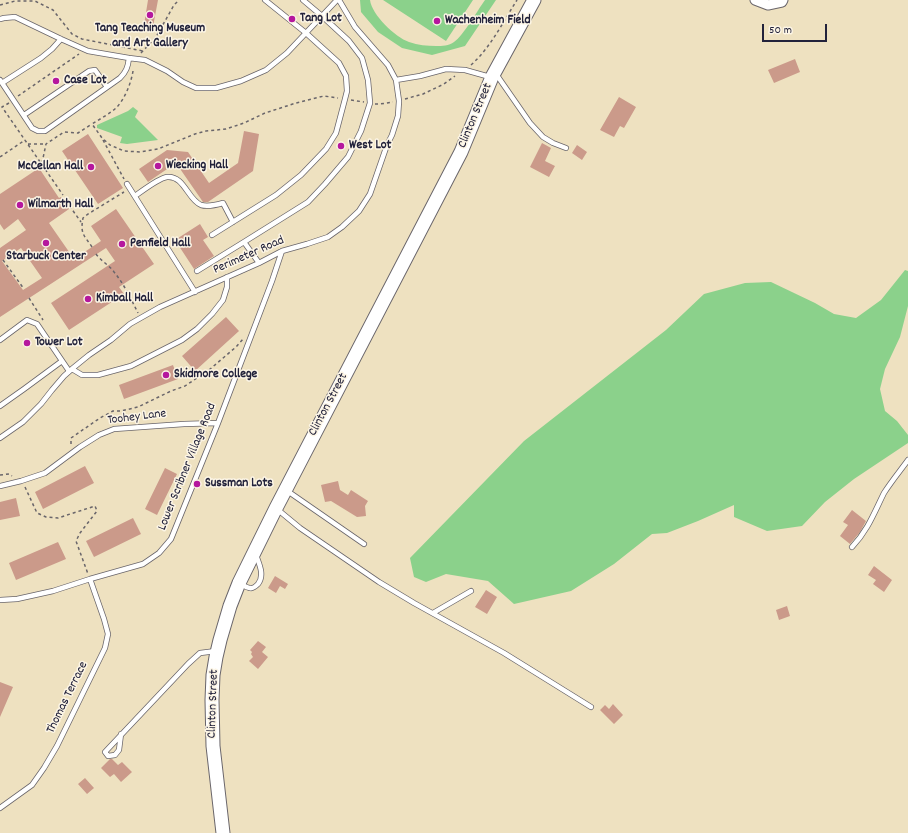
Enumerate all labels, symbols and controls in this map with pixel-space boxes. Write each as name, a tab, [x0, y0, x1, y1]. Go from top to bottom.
marker: Tang Teaching Museum and Art Gallery	[145, 10, 155, 20]
place label: Tang Lot	[300, 11, 342, 27]
place label: Wachenheim Field	[445, 13, 531, 29]
marker: Tang Lot	[287, 14, 297, 24]
marker: Wachenheim Field	[432, 16, 442, 26]
scale bar	[764, 16, 829, 42]
place label: Tang Teaching Museum and Art Gallery	[95, 21, 205, 52]
text: 50 m	[769, 22, 792, 39]
place label: Case Lot	[64, 73, 107, 89]
marker: Case Lot	[51, 76, 61, 86]
street label: Clinton Street	[455, 81, 497, 151]
place label: West Lot	[349, 138, 391, 154]
marker: West Lot	[336, 141, 346, 151]
place label: Wiecking Hall	[166, 158, 228, 174]
place label: McCellan Hall	[18, 159, 83, 175]
marker: Wiecking Hall	[153, 161, 163, 171]
marker: McCellan Hall	[86, 162, 96, 172]
place label: Wilmarth Hall	[28, 197, 93, 213]
marker: Wilmarth Hall	[15, 200, 25, 210]
street label: Perimeter Road	[211, 233, 287, 279]
place label: Penfield Hall	[130, 236, 190, 252]
marker: Starbuck Center	[41, 238, 51, 248]
marker: Penfield Hall	[117, 239, 127, 249]
place label: Starbuck Center	[6, 249, 86, 265]
place label: Kimball Hall	[96, 291, 153, 307]
marker: Kimball Hall	[83, 294, 93, 304]
place label: Tower Lot	[35, 335, 83, 351]
marker: Tower Lot	[22, 338, 32, 348]
place label: Skidmore College	[174, 367, 257, 383]
marker: Skidmore College	[161, 370, 171, 380]
street label: Clinton Street	[306, 371, 352, 439]
street label: Lower Scribner Village Road	[155, 401, 221, 533]
street label: Toohey Lane	[107, 407, 167, 429]
place label: Sussman Lots	[205, 476, 273, 492]
marker: Sussman Lots	[192, 479, 202, 489]
street label: Thomas Terrace	[44, 660, 92, 736]
street label: Clinton Street	[205, 669, 223, 739]

